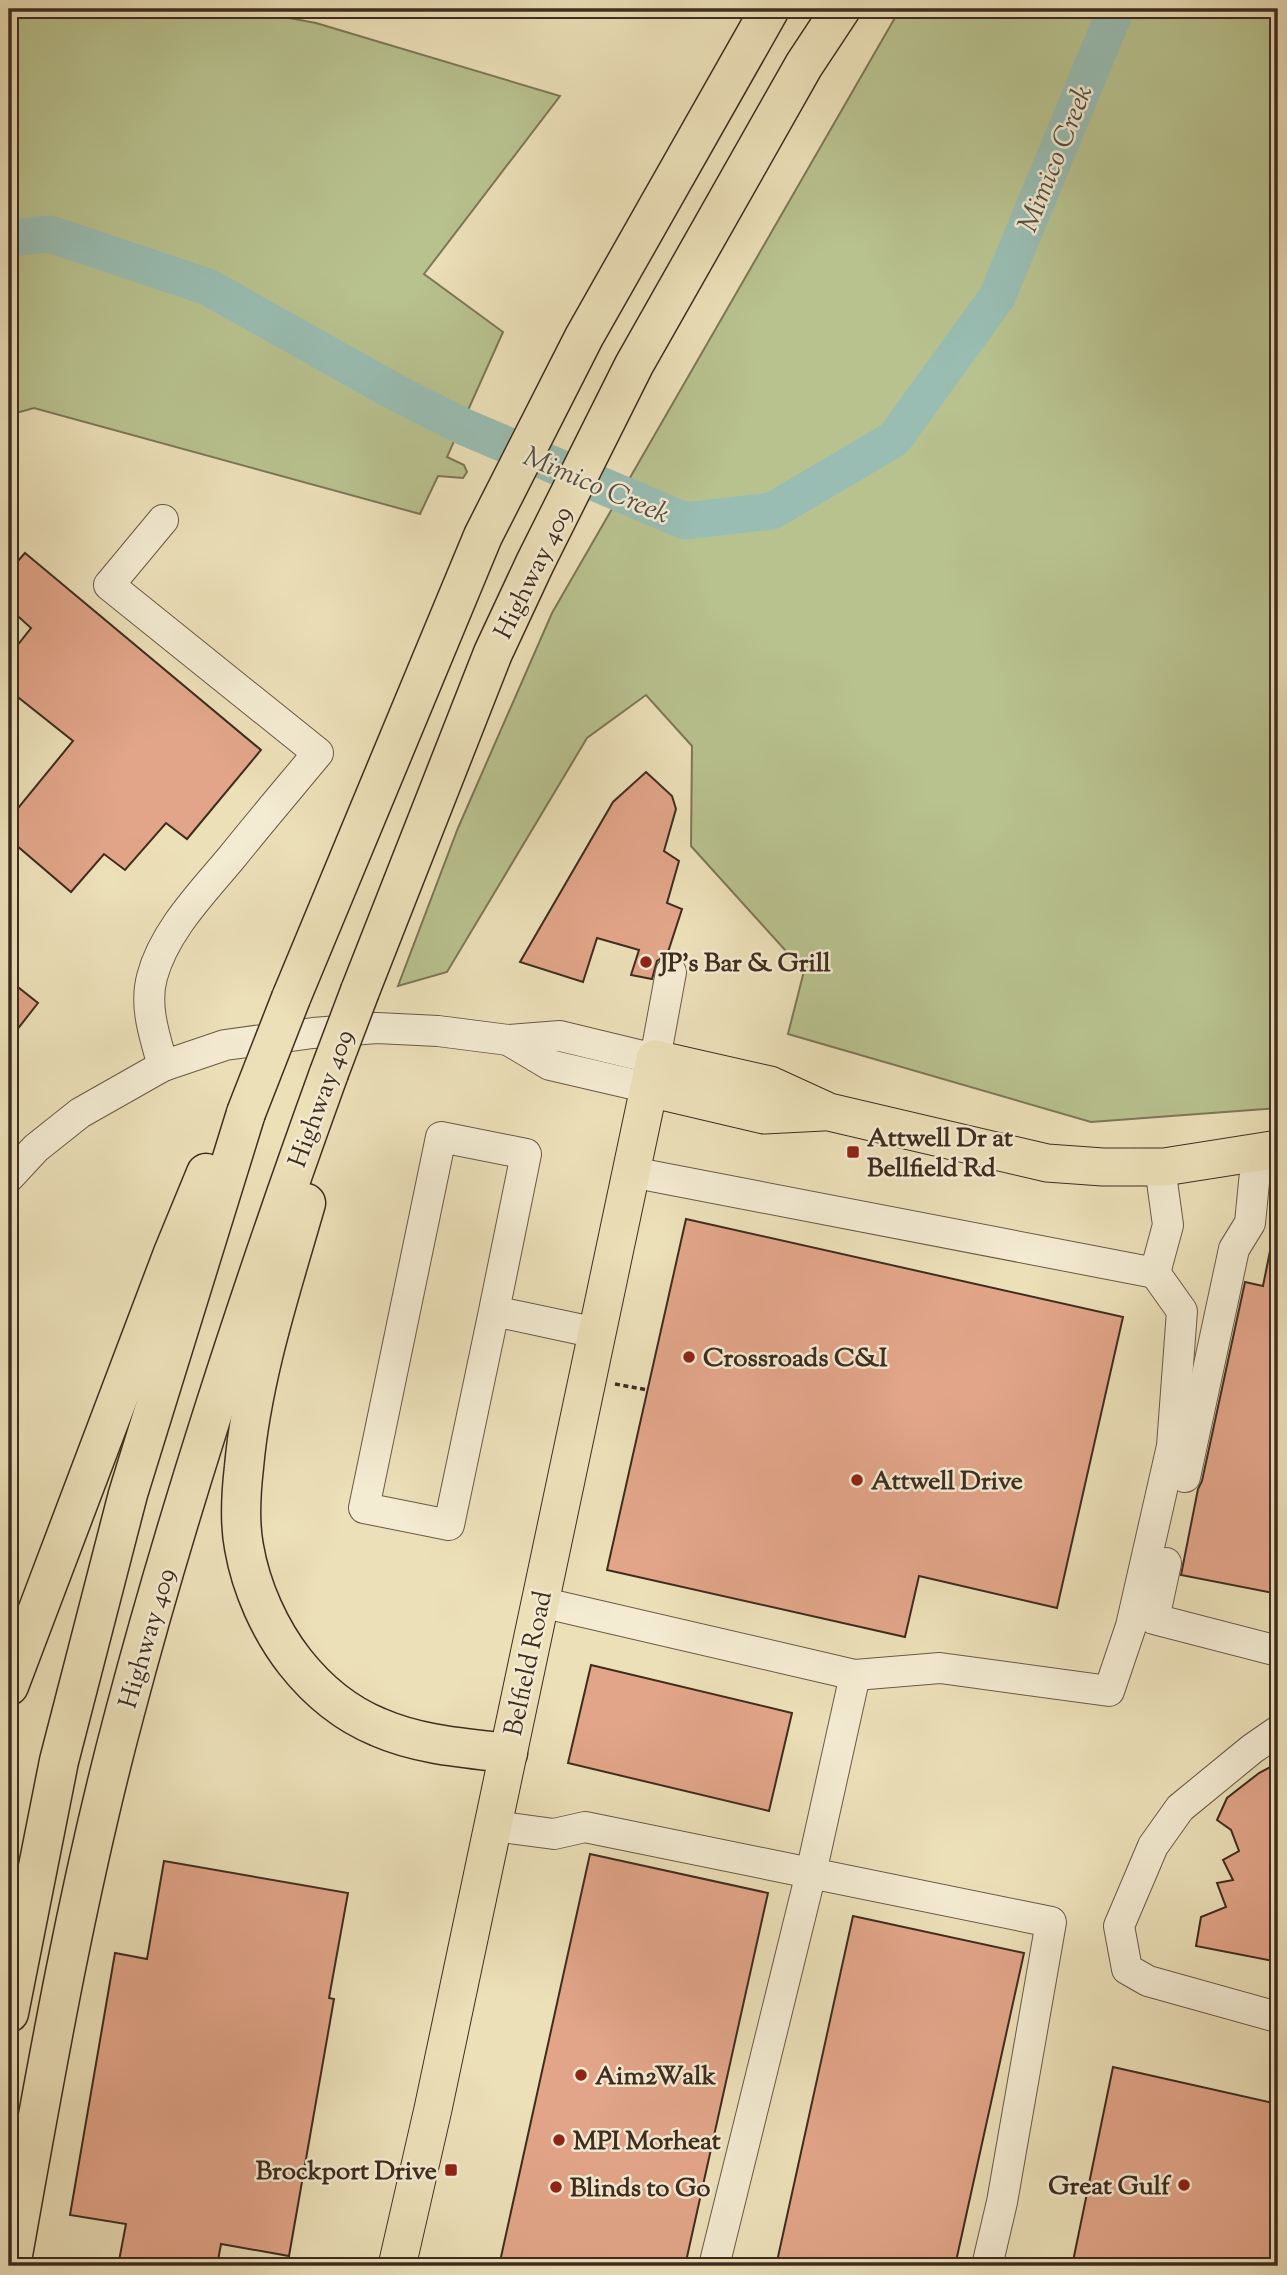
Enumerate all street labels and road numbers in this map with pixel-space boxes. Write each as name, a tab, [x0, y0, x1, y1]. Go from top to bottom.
street label: Highway 409	[486, 500, 583, 646]
street label: Highway 409	[280, 1025, 364, 1173]
street label: Highway 409	[111, 1564, 186, 1713]
street label: Belfield Road	[496, 1587, 563, 1739]

